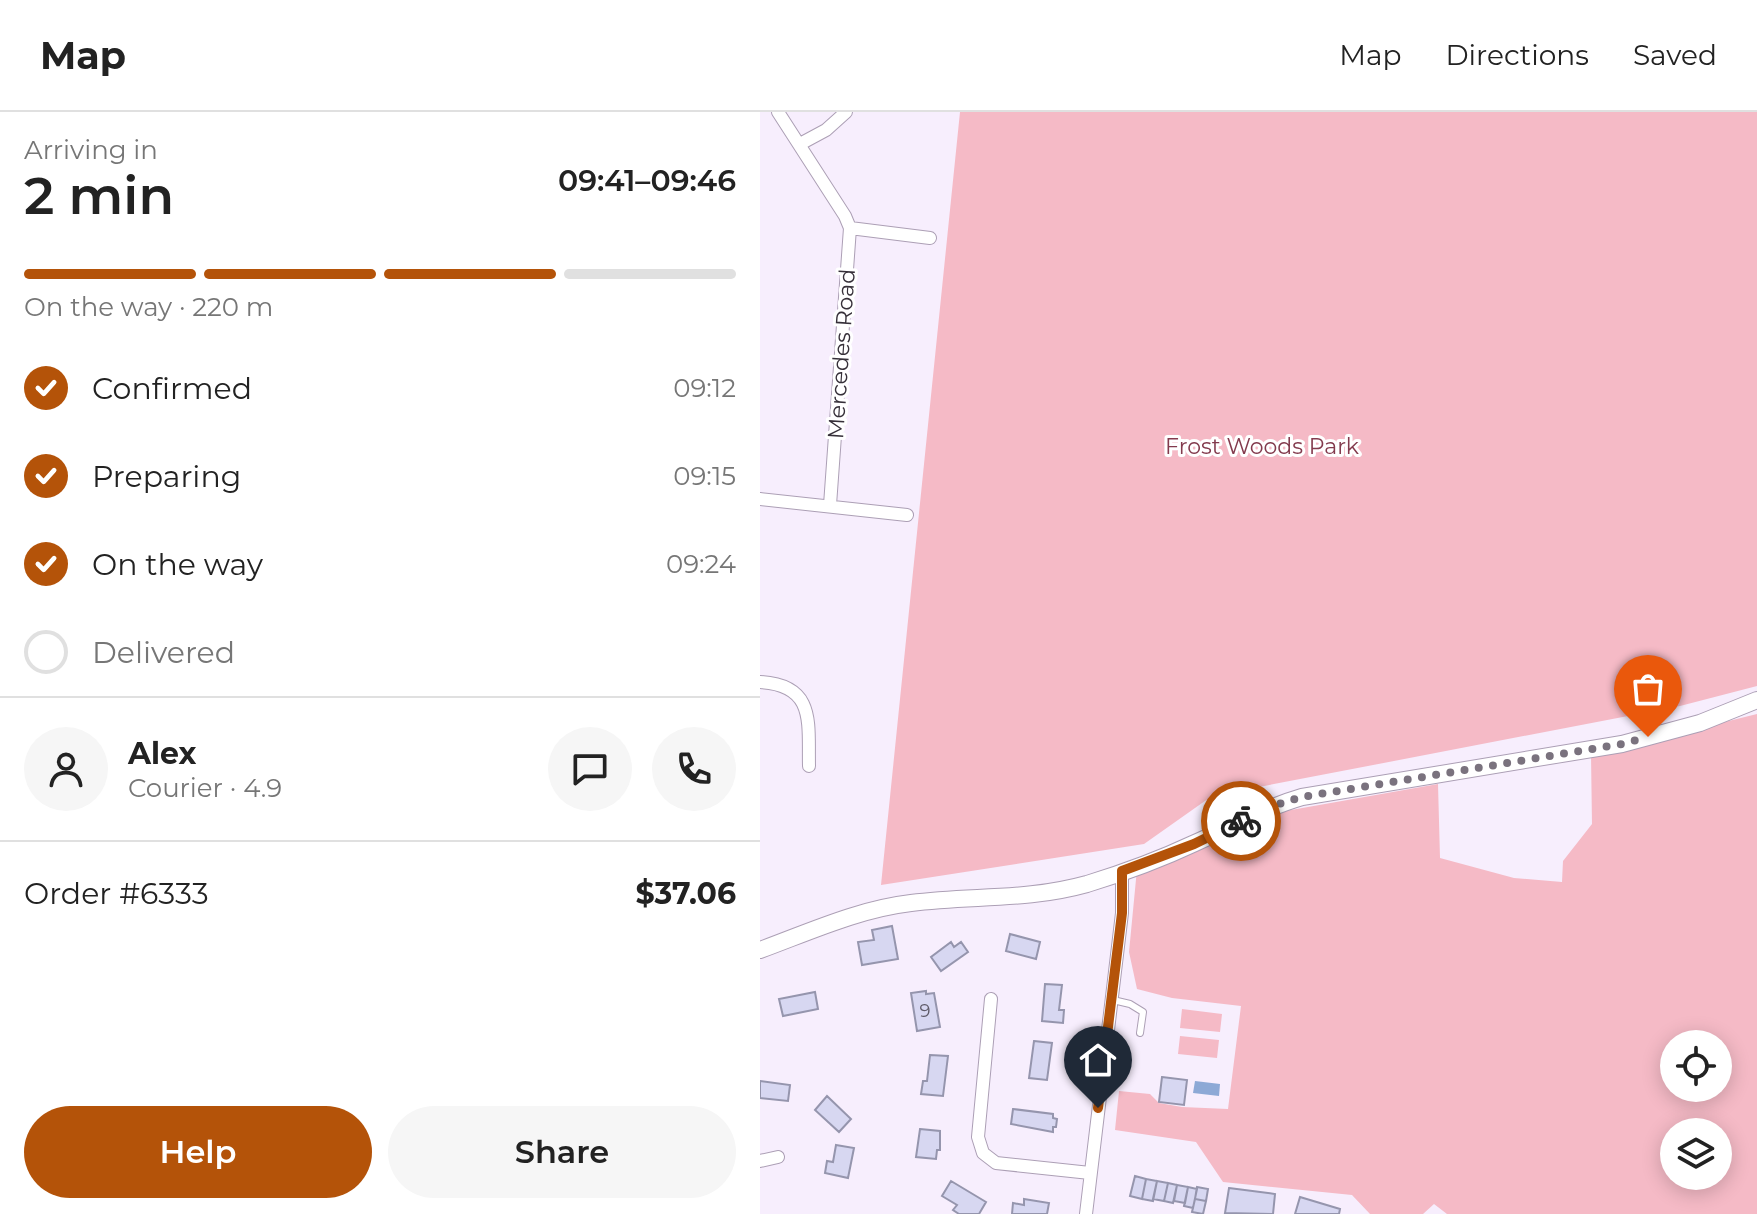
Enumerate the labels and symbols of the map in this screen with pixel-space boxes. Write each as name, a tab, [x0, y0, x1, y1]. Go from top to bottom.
street label: Mercedes Road	[822, 268, 861, 440]
park label: Frost Woods Park	[1165, 433, 1360, 460]
pin	[1614, 655, 1682, 737]
courier	[1201, 781, 1281, 861]
house number: 9	[920, 1000, 931, 1022]
pin	[1064, 1026, 1132, 1108]

